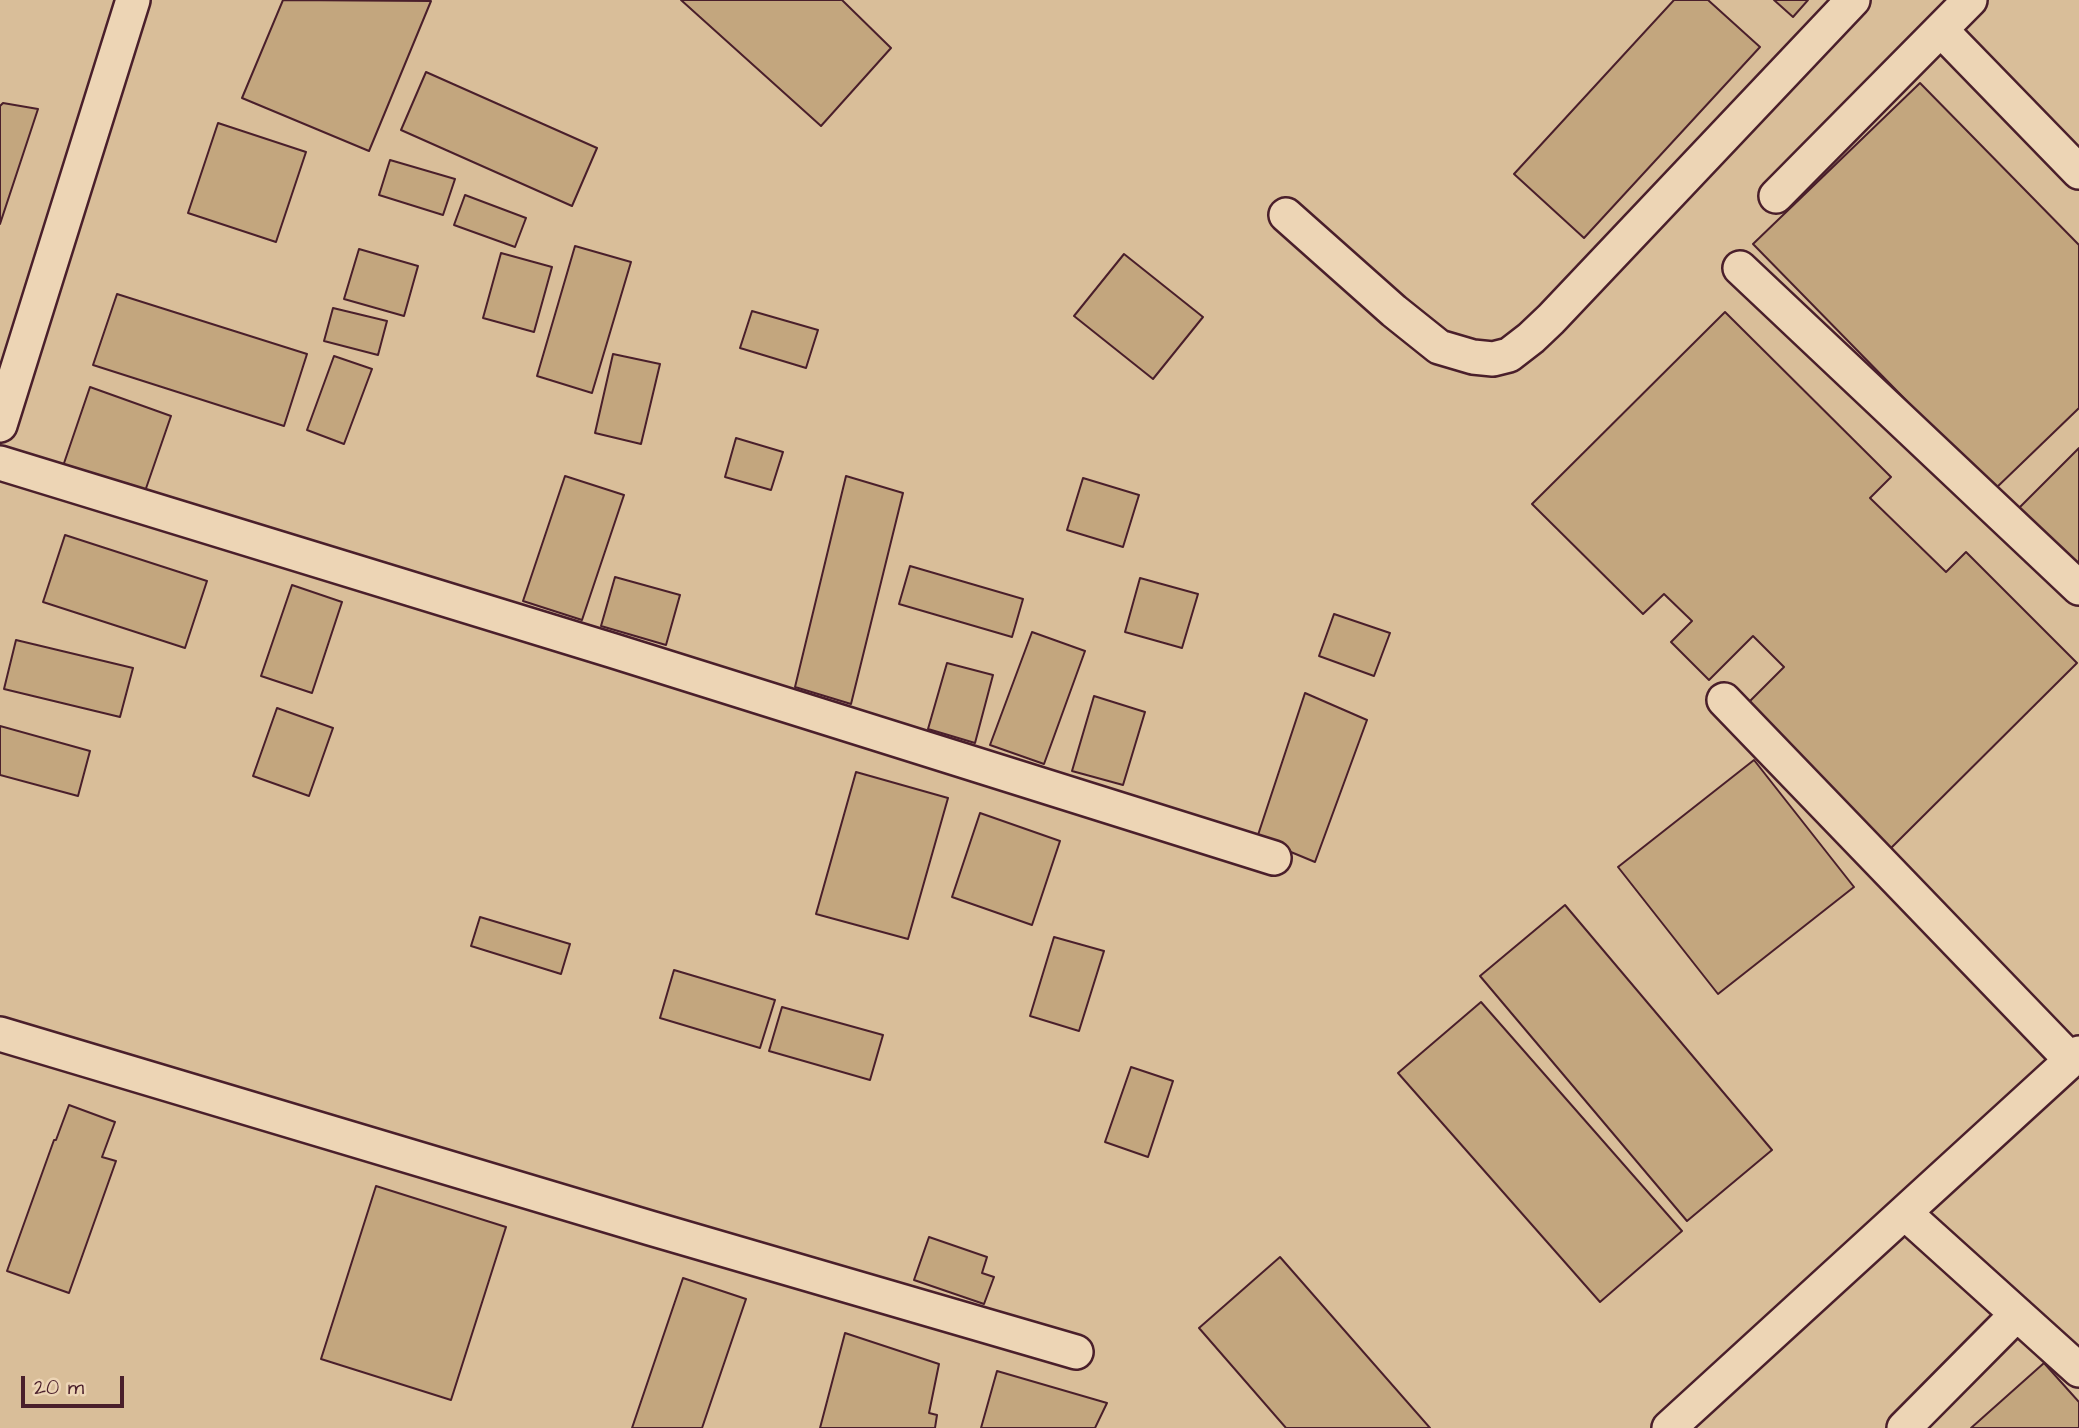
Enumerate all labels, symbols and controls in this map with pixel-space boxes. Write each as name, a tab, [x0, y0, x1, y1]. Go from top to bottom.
scale bar	[24, 1362, 128, 1406]
text: 20 m	[34, 1373, 84, 1402]

